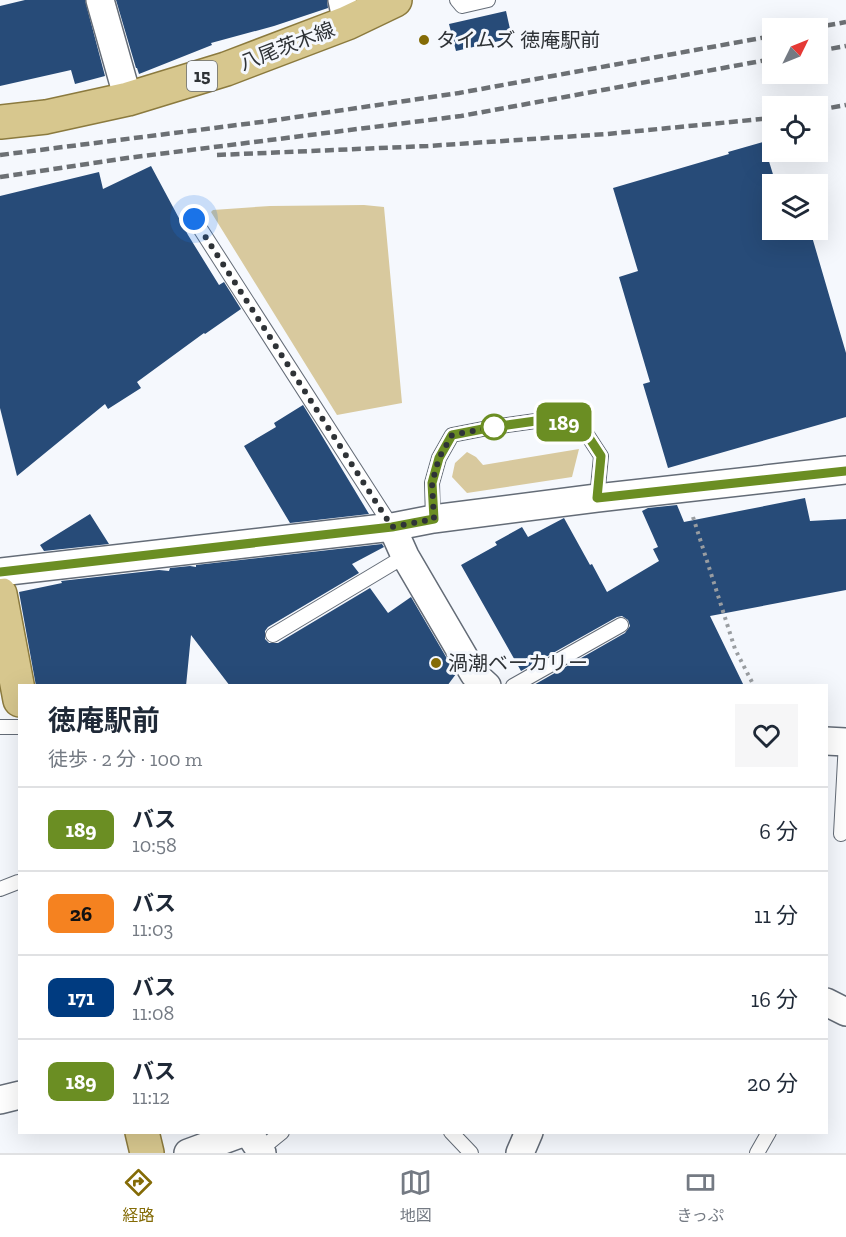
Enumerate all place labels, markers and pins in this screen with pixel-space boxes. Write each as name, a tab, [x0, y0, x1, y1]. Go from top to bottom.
place label: タイムズ 徳庵駅前	[436, 28, 600, 52]
marker: タイムズ 徳庵駅前	[417, 33, 431, 47]
unlabelled marker	[481, 414, 507, 440]
place label: 渦潮ベーカリー	[448, 651, 588, 675]
marker: 渦潮ベーカリー	[429, 656, 443, 670]

